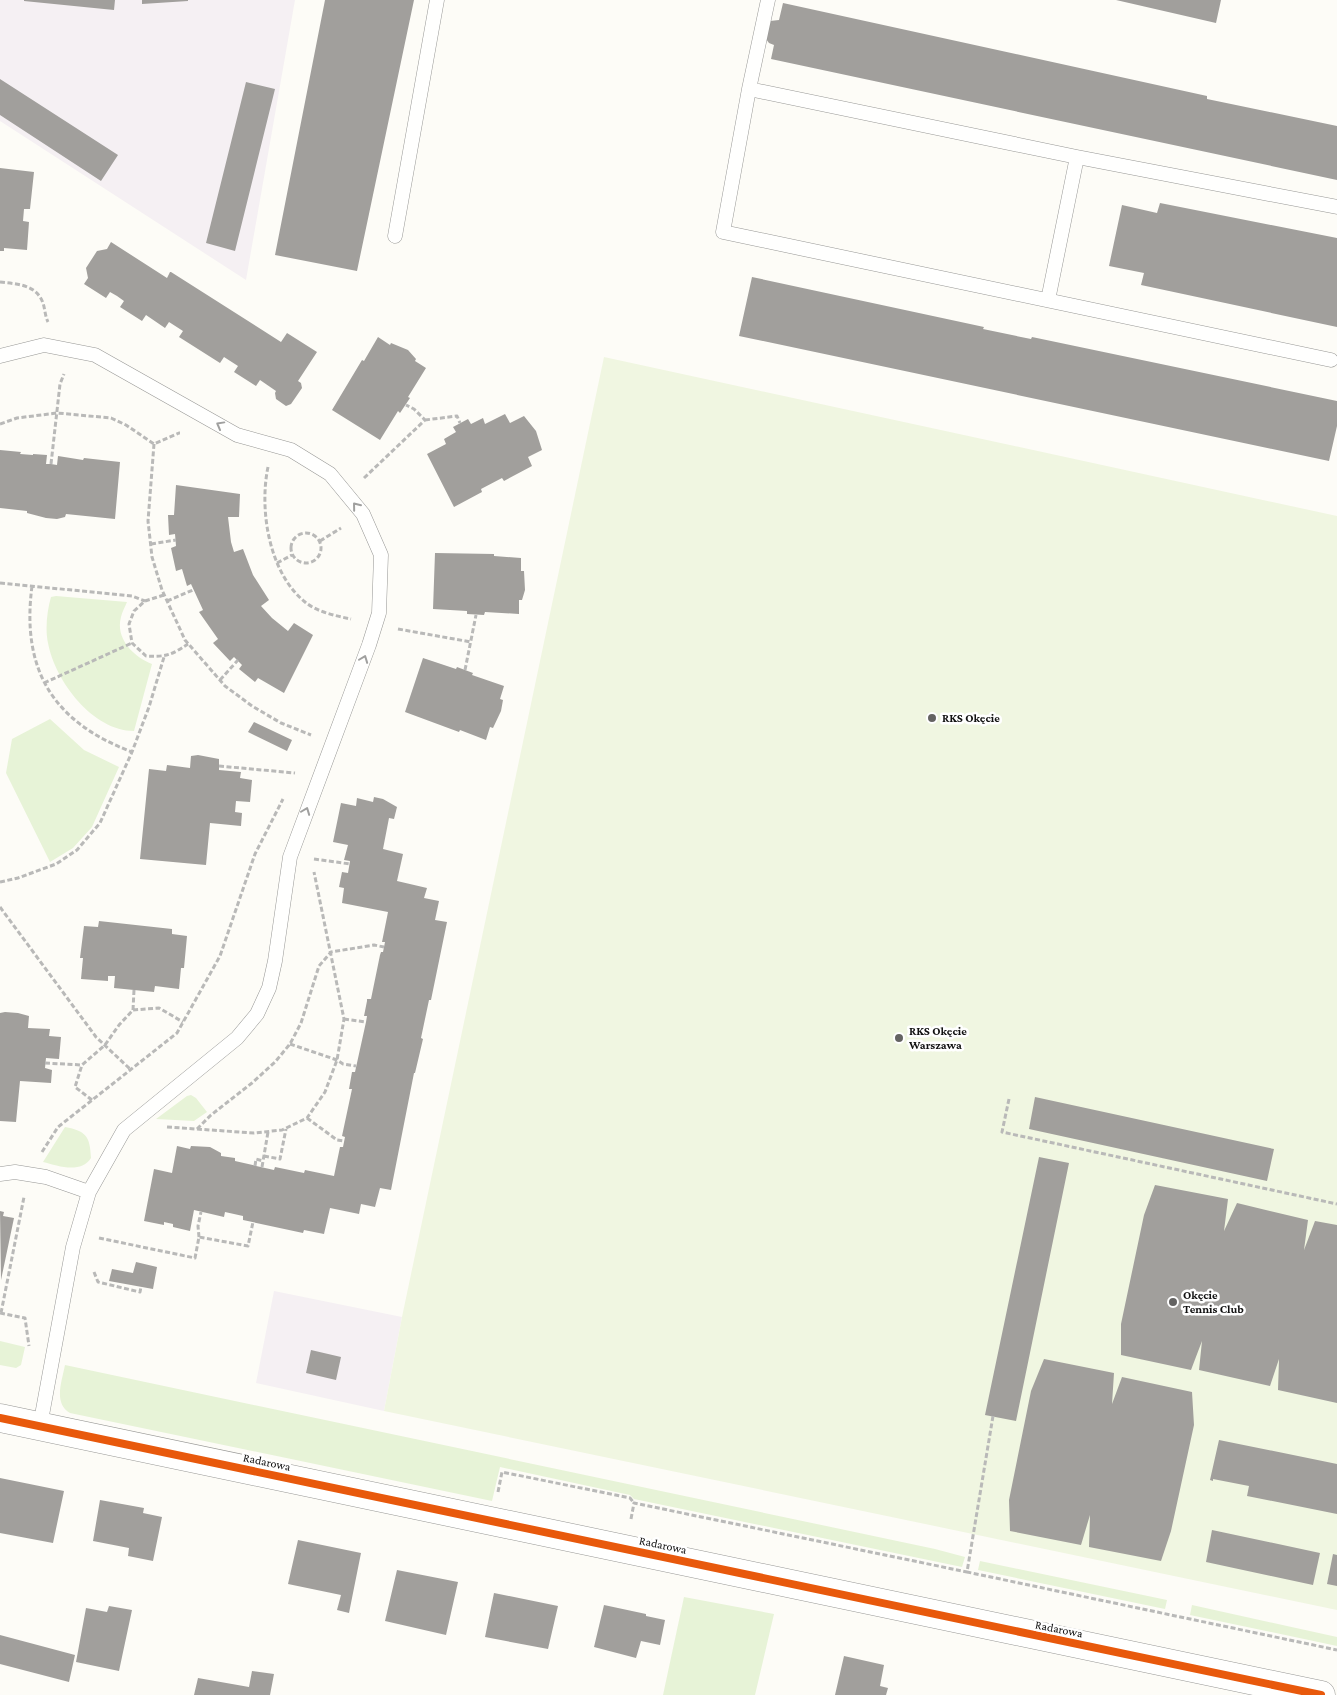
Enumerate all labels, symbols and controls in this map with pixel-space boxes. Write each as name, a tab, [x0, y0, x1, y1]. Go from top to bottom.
one-way arrow	[216, 421, 225, 431]
one-way arrow	[353, 502, 362, 511]
one-way arrow	[358, 656, 368, 664]
place label: RKS Okęcie	[942, 711, 1000, 725]
marker: RKS Okęcie	[926, 712, 938, 724]
one-way arrow	[300, 807, 310, 816]
place label: RKS Okęcie Warszawa	[908, 1024, 967, 1052]
marker: RKS Okęcie Warszawa	[893, 1032, 905, 1044]
place label: Okęcie Tennis Club	[1183, 1288, 1244, 1316]
marker: Okęcie Tennis Club	[1167, 1296, 1179, 1308]
street label: Radarowa	[242, 1450, 292, 1474]
street label: Radarowa	[638, 1533, 688, 1557]
street label: Radarowa	[1034, 1618, 1084, 1641]

